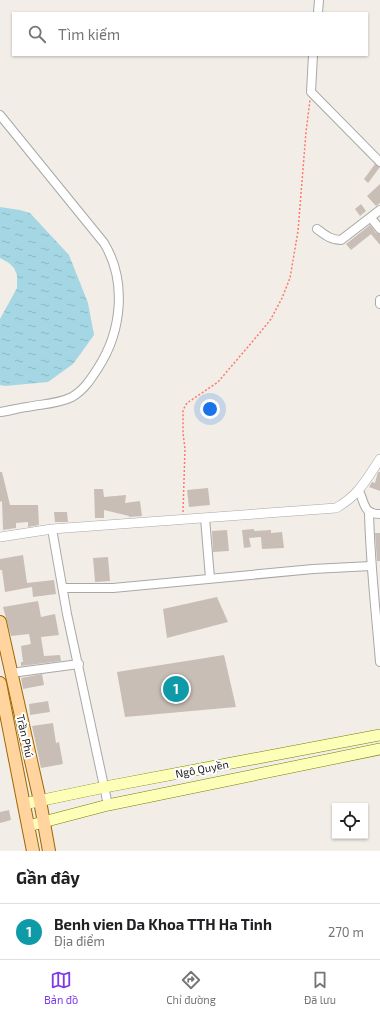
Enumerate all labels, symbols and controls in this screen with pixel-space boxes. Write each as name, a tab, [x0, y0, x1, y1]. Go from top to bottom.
search box	[12, 12, 368, 56]
icon: search	[26, 23, 48, 45]
text: Tìm kiếm	[58, 25, 120, 43]
your location	[200, 399, 220, 419]
pin: 1	[163, 674, 189, 704]
street label: Trần Phú	[14, 713, 37, 759]
street label: Ngô Quyền	[174, 757, 230, 781]
map controls	[332, 803, 368, 839]
button: locate	[332, 803, 368, 839]
text: Gần đây	[16, 867, 80, 887]
text: Benh vien Da Khoa TTH Ha Tinh	[54, 915, 272, 933]
text: 1	[26, 924, 32, 940]
text: 270 m	[328, 924, 364, 940]
text: Địa điểm	[54, 933, 105, 949]
tab: Bản đồ	[44, 969, 78, 1006]
tab: Chỉ đường	[166, 969, 216, 1006]
tab: Đã lưu	[304, 969, 336, 1006]

